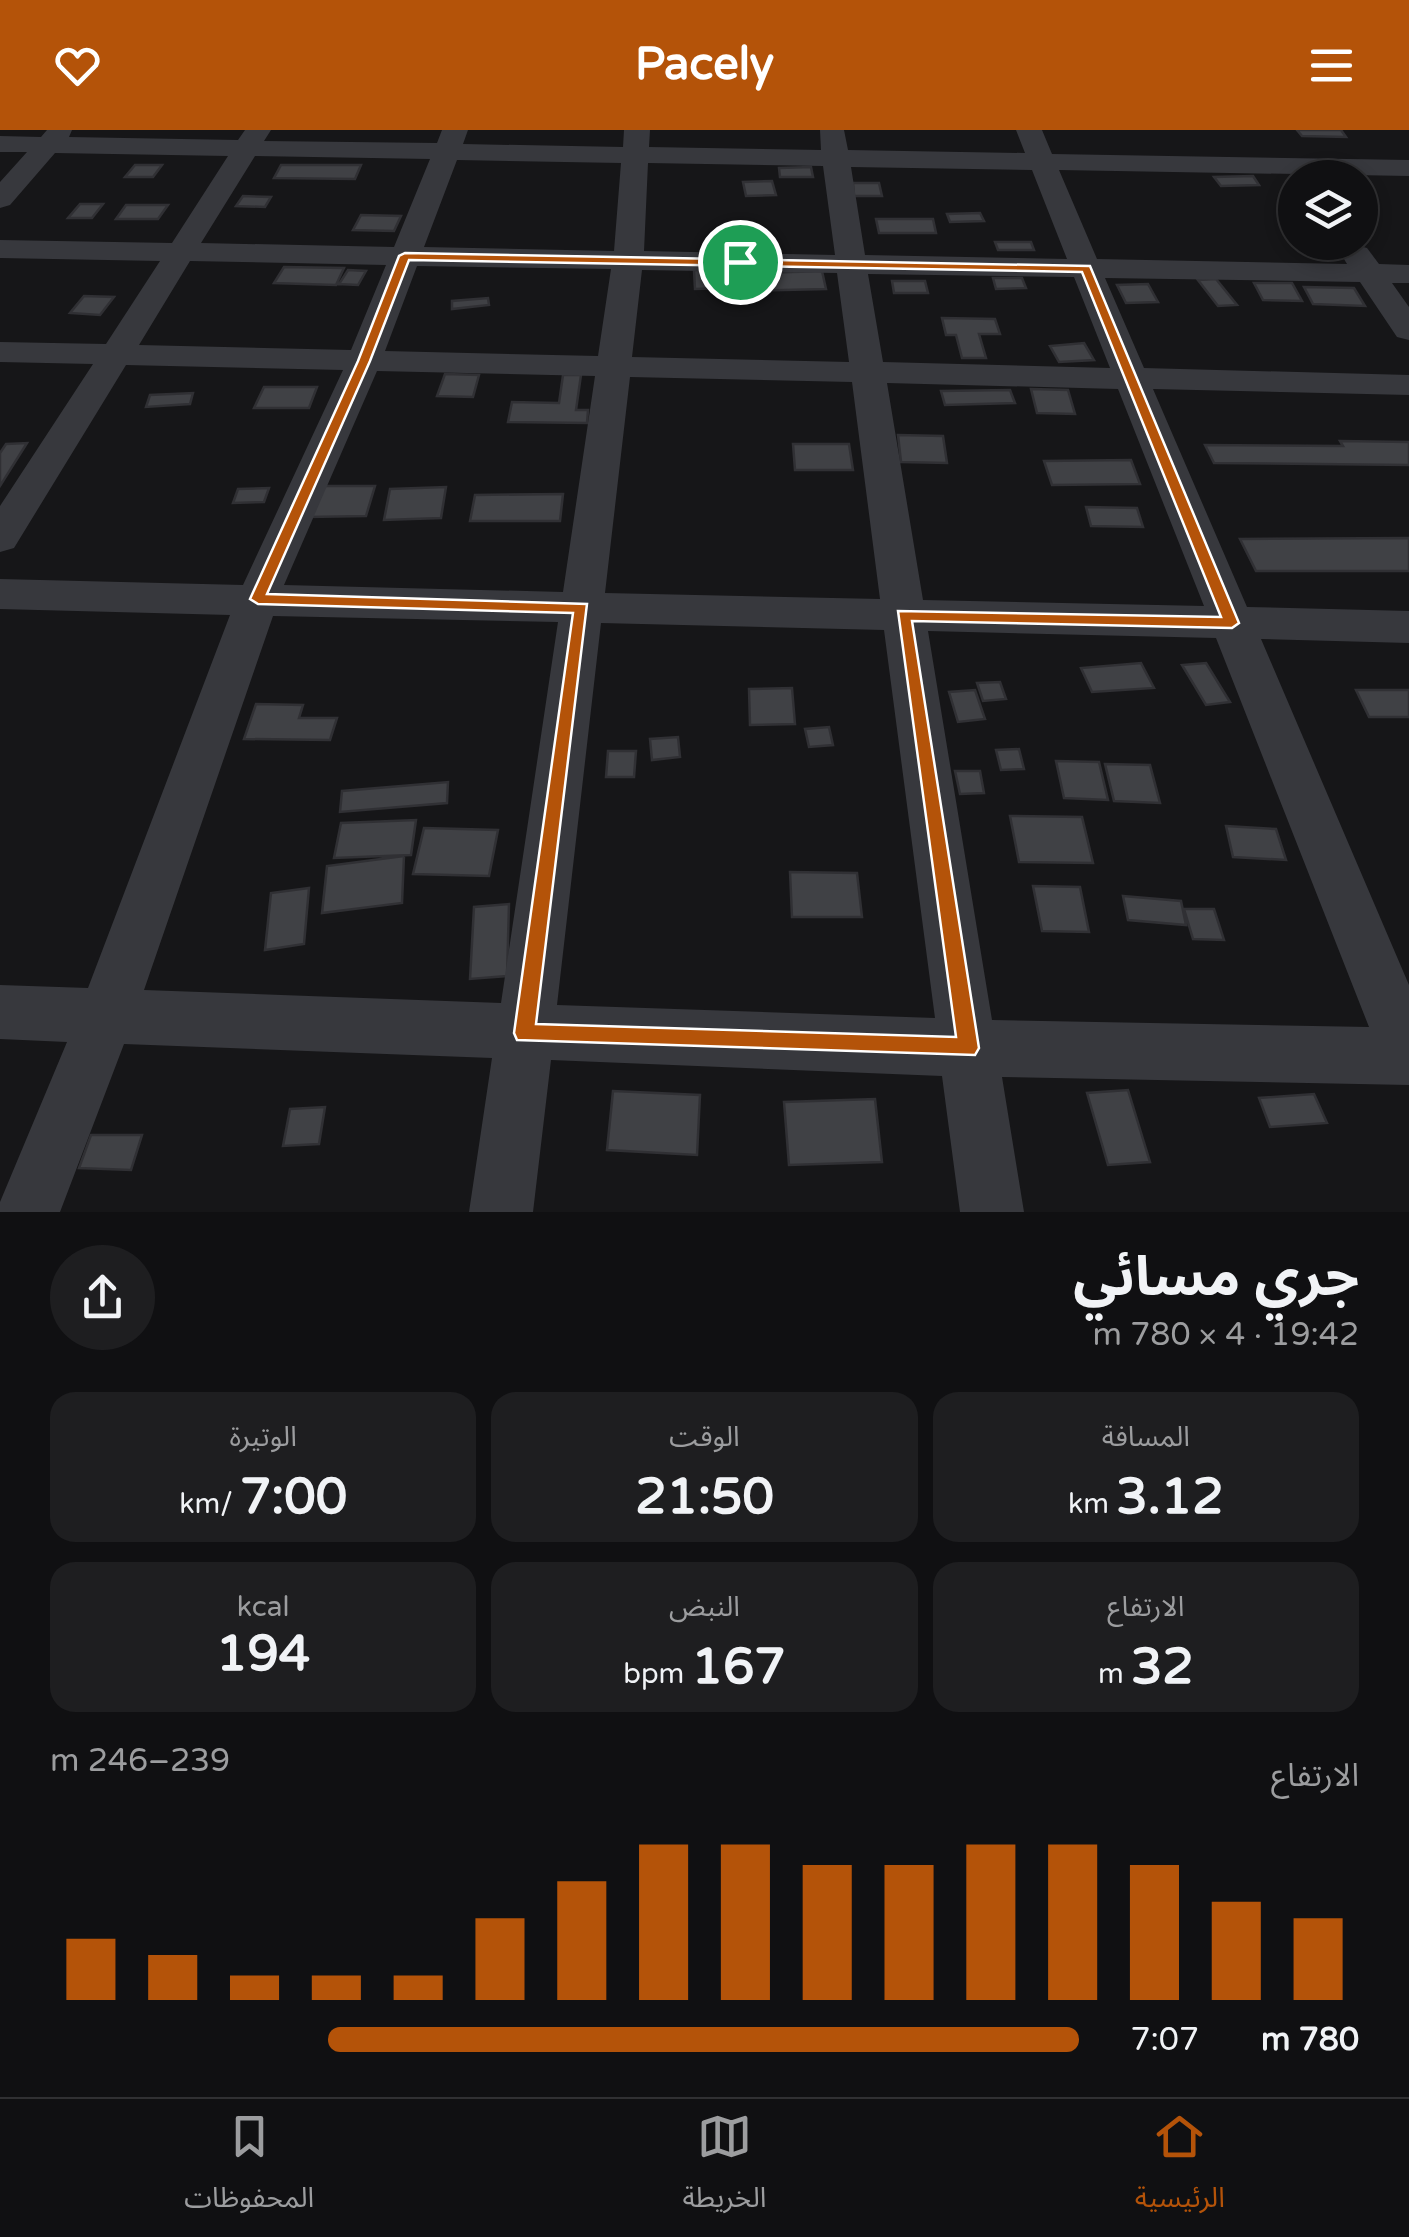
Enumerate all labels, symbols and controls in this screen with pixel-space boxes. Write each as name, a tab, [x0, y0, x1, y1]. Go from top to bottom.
icon: heart	[50, 38, 105, 93]
text: Pacely	[635, 38, 774, 92]
icon: menu	[1304, 38, 1359, 93]
map controls	[1278, 160, 1378, 260]
button: layers	[1278, 160, 1378, 260]
pin	[698, 220, 783, 305]
icon: arrive	[713, 235, 768, 290]
button: share	[50, 1245, 155, 1350]
text: جري مسائي	[1073, 1245, 1359, 1311]
text: 19:42 · 4 × 780 m	[1093, 1316, 1359, 1354]
text: الوتيرة	[230, 1420, 297, 1454]
text: الوقت	[669, 1420, 740, 1454]
text: المسافة	[1102, 1420, 1190, 1454]
text: 7:00	[240, 1467, 347, 1527]
text: 21:50	[635, 1467, 774, 1527]
text: 3.12	[1116, 1467, 1224, 1527]
text: /km	[179, 1487, 240, 1521]
text: km	[1068, 1487, 1116, 1521]
text: kcal	[237, 1590, 289, 1624]
text: النبض	[669, 1590, 740, 1624]
text: الارتفاع	[1107, 1590, 1184, 1624]
text: 194	[216, 1624, 310, 1684]
text: 167	[692, 1637, 786, 1697]
text: 32	[1131, 1637, 1194, 1697]
text: bpm	[623, 1657, 692, 1691]
text: m	[1098, 1657, 1131, 1691]
text: 239–246 m	[50, 1742, 230, 1780]
text: الارتفاع	[1271, 1757, 1359, 1795]
text: 7:07	[1130, 2021, 1199, 2059]
text: 780 m	[1261, 2021, 1359, 2059]
tab: المحفوظات	[184, 2109, 314, 2228]
tab: الخريطة	[683, 2109, 766, 2228]
tab: الرئيسية	[1135, 2109, 1225, 2228]

